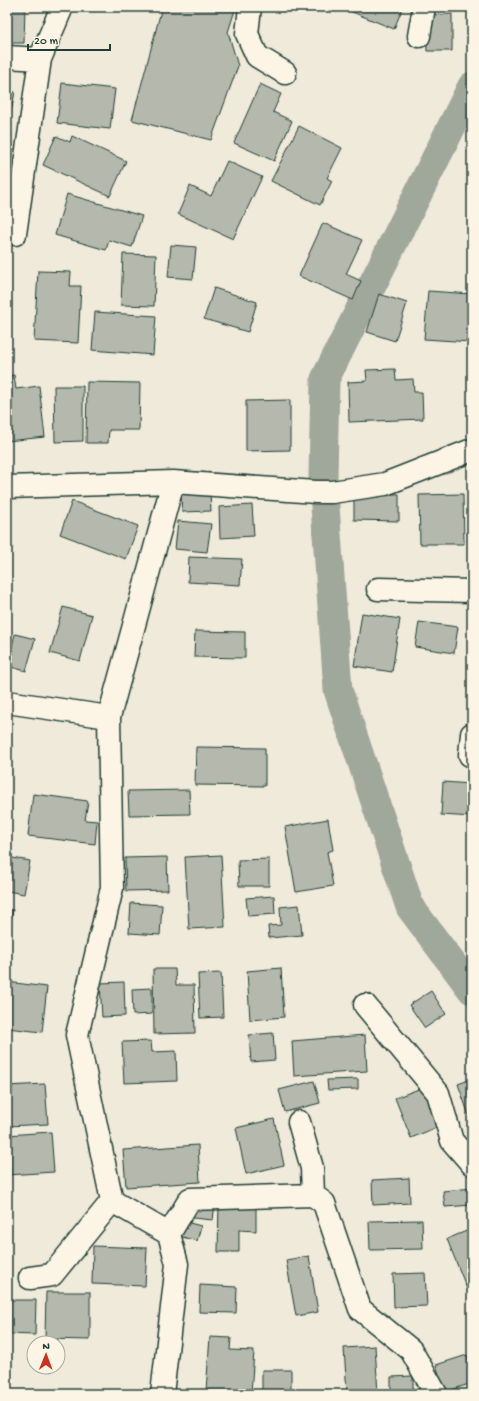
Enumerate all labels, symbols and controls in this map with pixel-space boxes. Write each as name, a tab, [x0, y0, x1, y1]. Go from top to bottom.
scale bar	[28, 26, 110, 52]
text: 20 m	[34, 35, 59, 49]
north arrow	[26, 1335, 66, 1375]
text: N	[42, 1341, 50, 1353]

